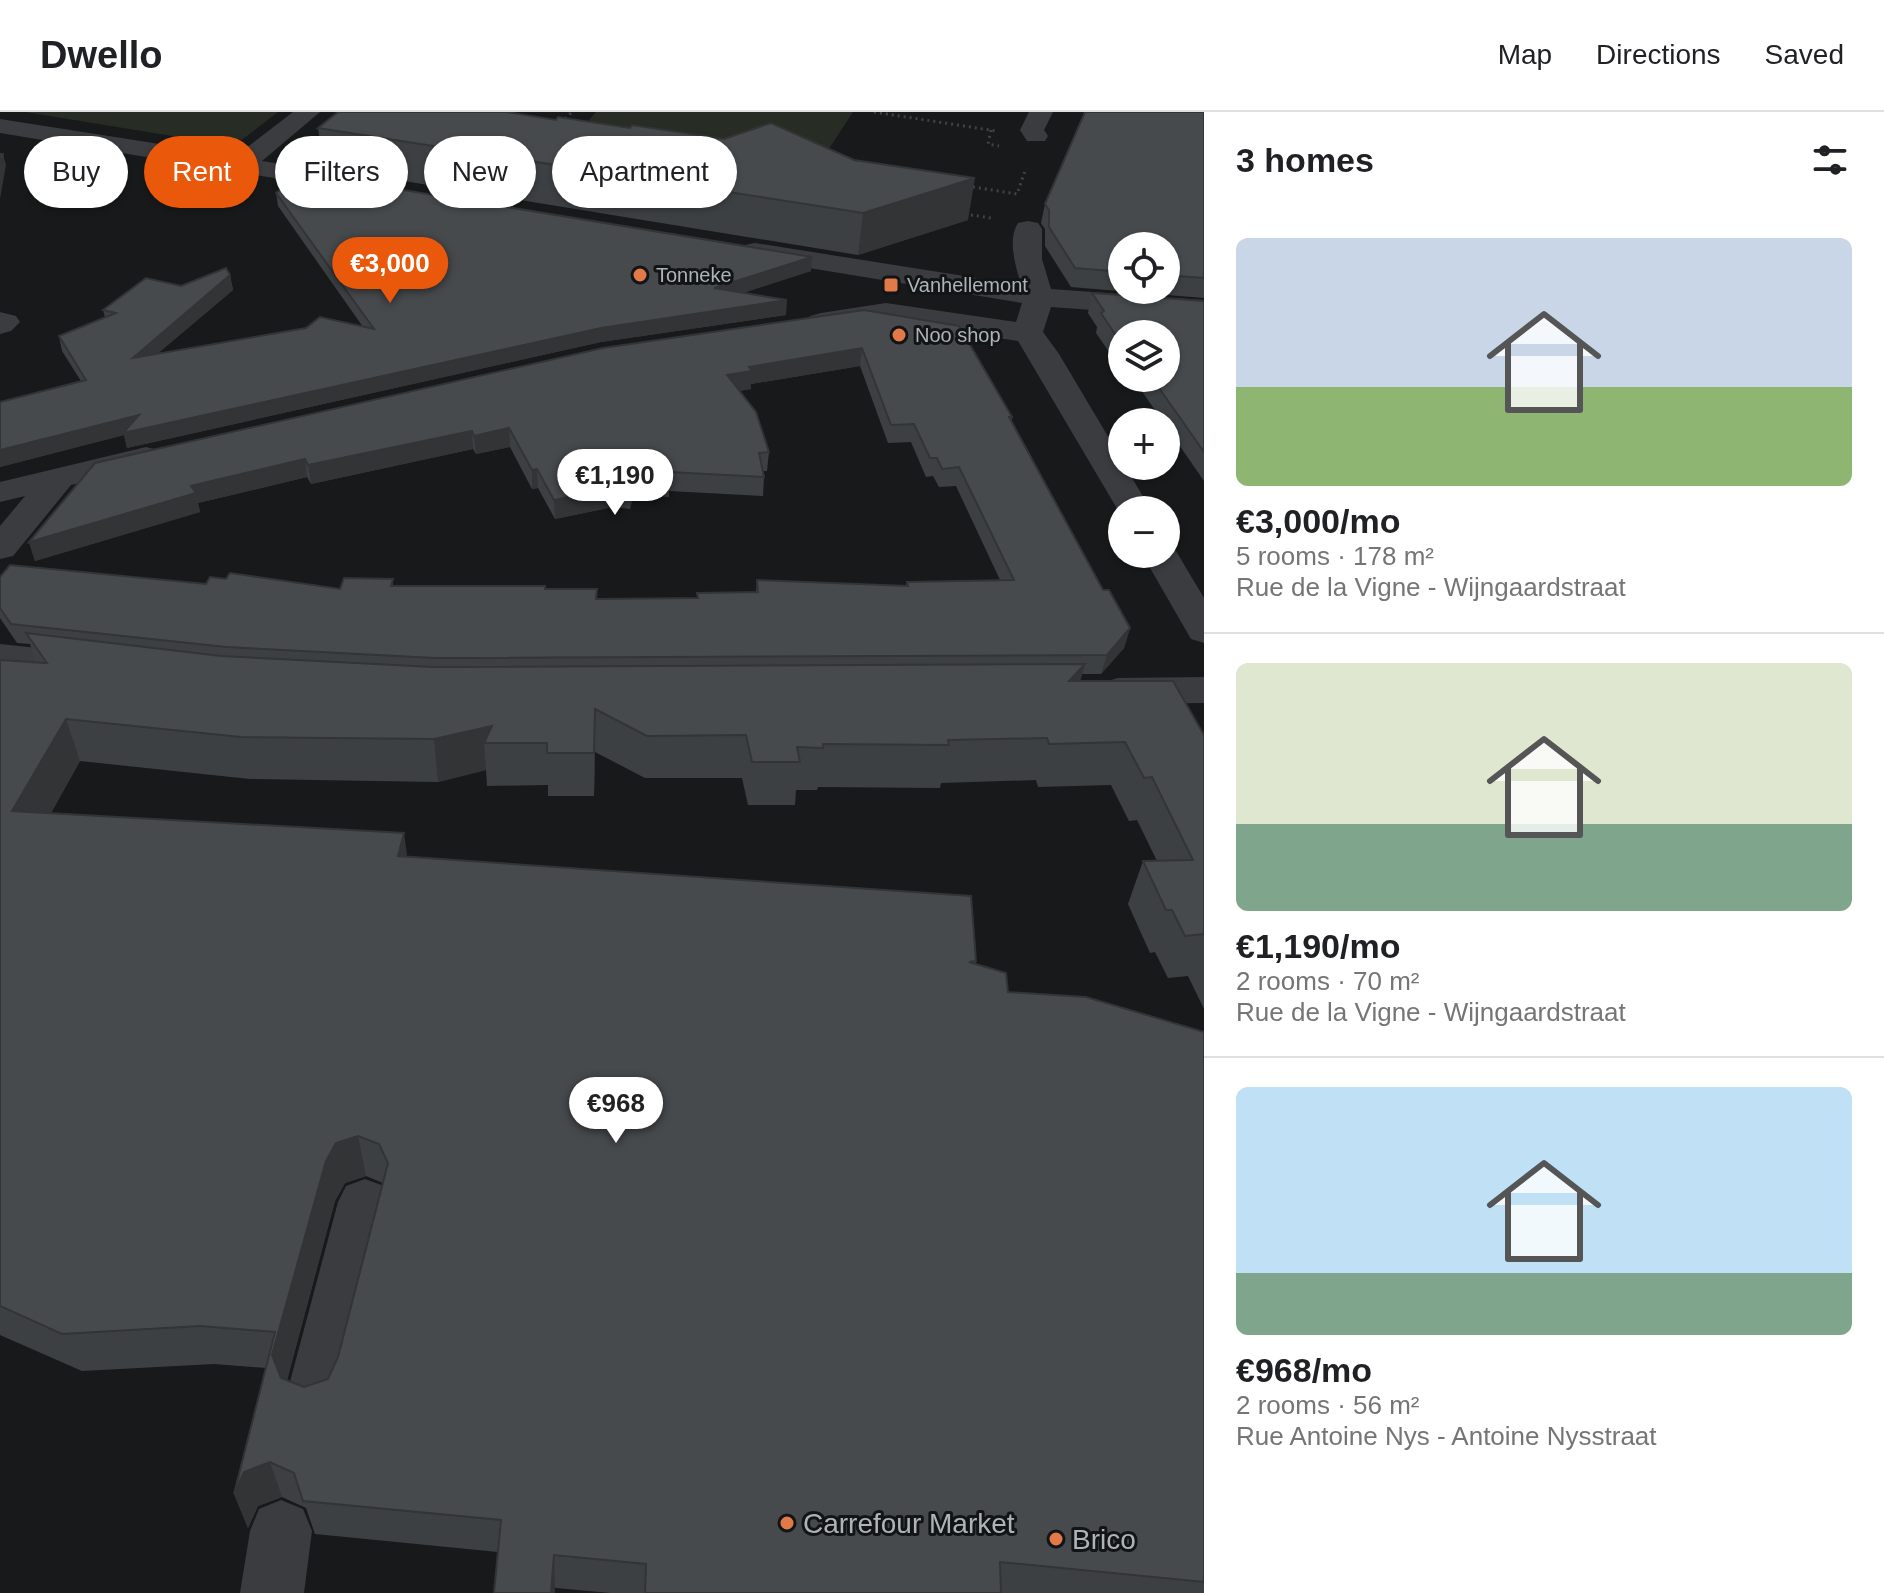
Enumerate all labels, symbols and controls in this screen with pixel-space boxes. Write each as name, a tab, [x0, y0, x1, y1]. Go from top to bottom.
text: Dwello	[40, 34, 162, 76]
text: Map	[1498, 39, 1552, 70]
text: Directions	[1596, 39, 1721, 70]
text: Saved	[1765, 39, 1844, 70]
chip: Buy	[24, 136, 128, 208]
chip: Rent	[144, 136, 259, 208]
chip: Filters	[275, 136, 408, 208]
chip: New	[424, 136, 536, 208]
chip: Apartment	[552, 136, 737, 208]
icon: filters	[1808, 138, 1852, 182]
text: 3 homes	[1236, 141, 1374, 179]
map controls	[1108, 232, 1180, 568]
button: locate	[1108, 232, 1180, 304]
pin: €3,000	[325, 237, 455, 305]
text: €3,000	[350, 248, 430, 278]
place label: Tonneke	[656, 264, 732, 286]
marker: Tonneke	[631, 266, 649, 284]
place label: Vanhellemont	[907, 274, 1028, 296]
marker: Vanhellemont	[882, 276, 900, 294]
icon: home	[1472, 290, 1616, 434]
button: layers	[1108, 320, 1180, 392]
place label: Noo shop	[915, 324, 1001, 346]
marker: Noo shop	[890, 326, 908, 344]
button: +	[1108, 408, 1180, 480]
pin: €1,190	[550, 449, 680, 517]
text: €1,190	[575, 460, 655, 490]
button: −	[1108, 496, 1180, 568]
text: €3,000/mo	[1236, 502, 1400, 540]
text: 5 rooms · 178 m²	[1236, 541, 1434, 571]
text: Rue de la Vigne - Wijngaardstraat	[1236, 572, 1626, 602]
icon: home	[1472, 715, 1616, 859]
text: €1,190/mo	[1236, 927, 1400, 965]
text: 2 rooms · 70 m²	[1236, 966, 1420, 996]
text: Rue de la Vigne - Wijngaardstraat	[1236, 997, 1626, 1027]
pin: €968	[569, 1077, 663, 1145]
text: €968	[587, 1088, 645, 1118]
icon: home	[1472, 1139, 1616, 1283]
text: €968/mo	[1236, 1351, 1372, 1389]
text: 2 rooms · 56 m²	[1236, 1390, 1420, 1420]
text: Rue Antoine Nys - Antoine Nysstraat	[1236, 1421, 1657, 1451]
place label: Carrefour Market	[803, 1508, 1015, 1539]
marker: Carrefour Market	[778, 1514, 796, 1532]
place label: Brico	[1072, 1524, 1136, 1555]
marker: Brico	[1047, 1530, 1065, 1548]

